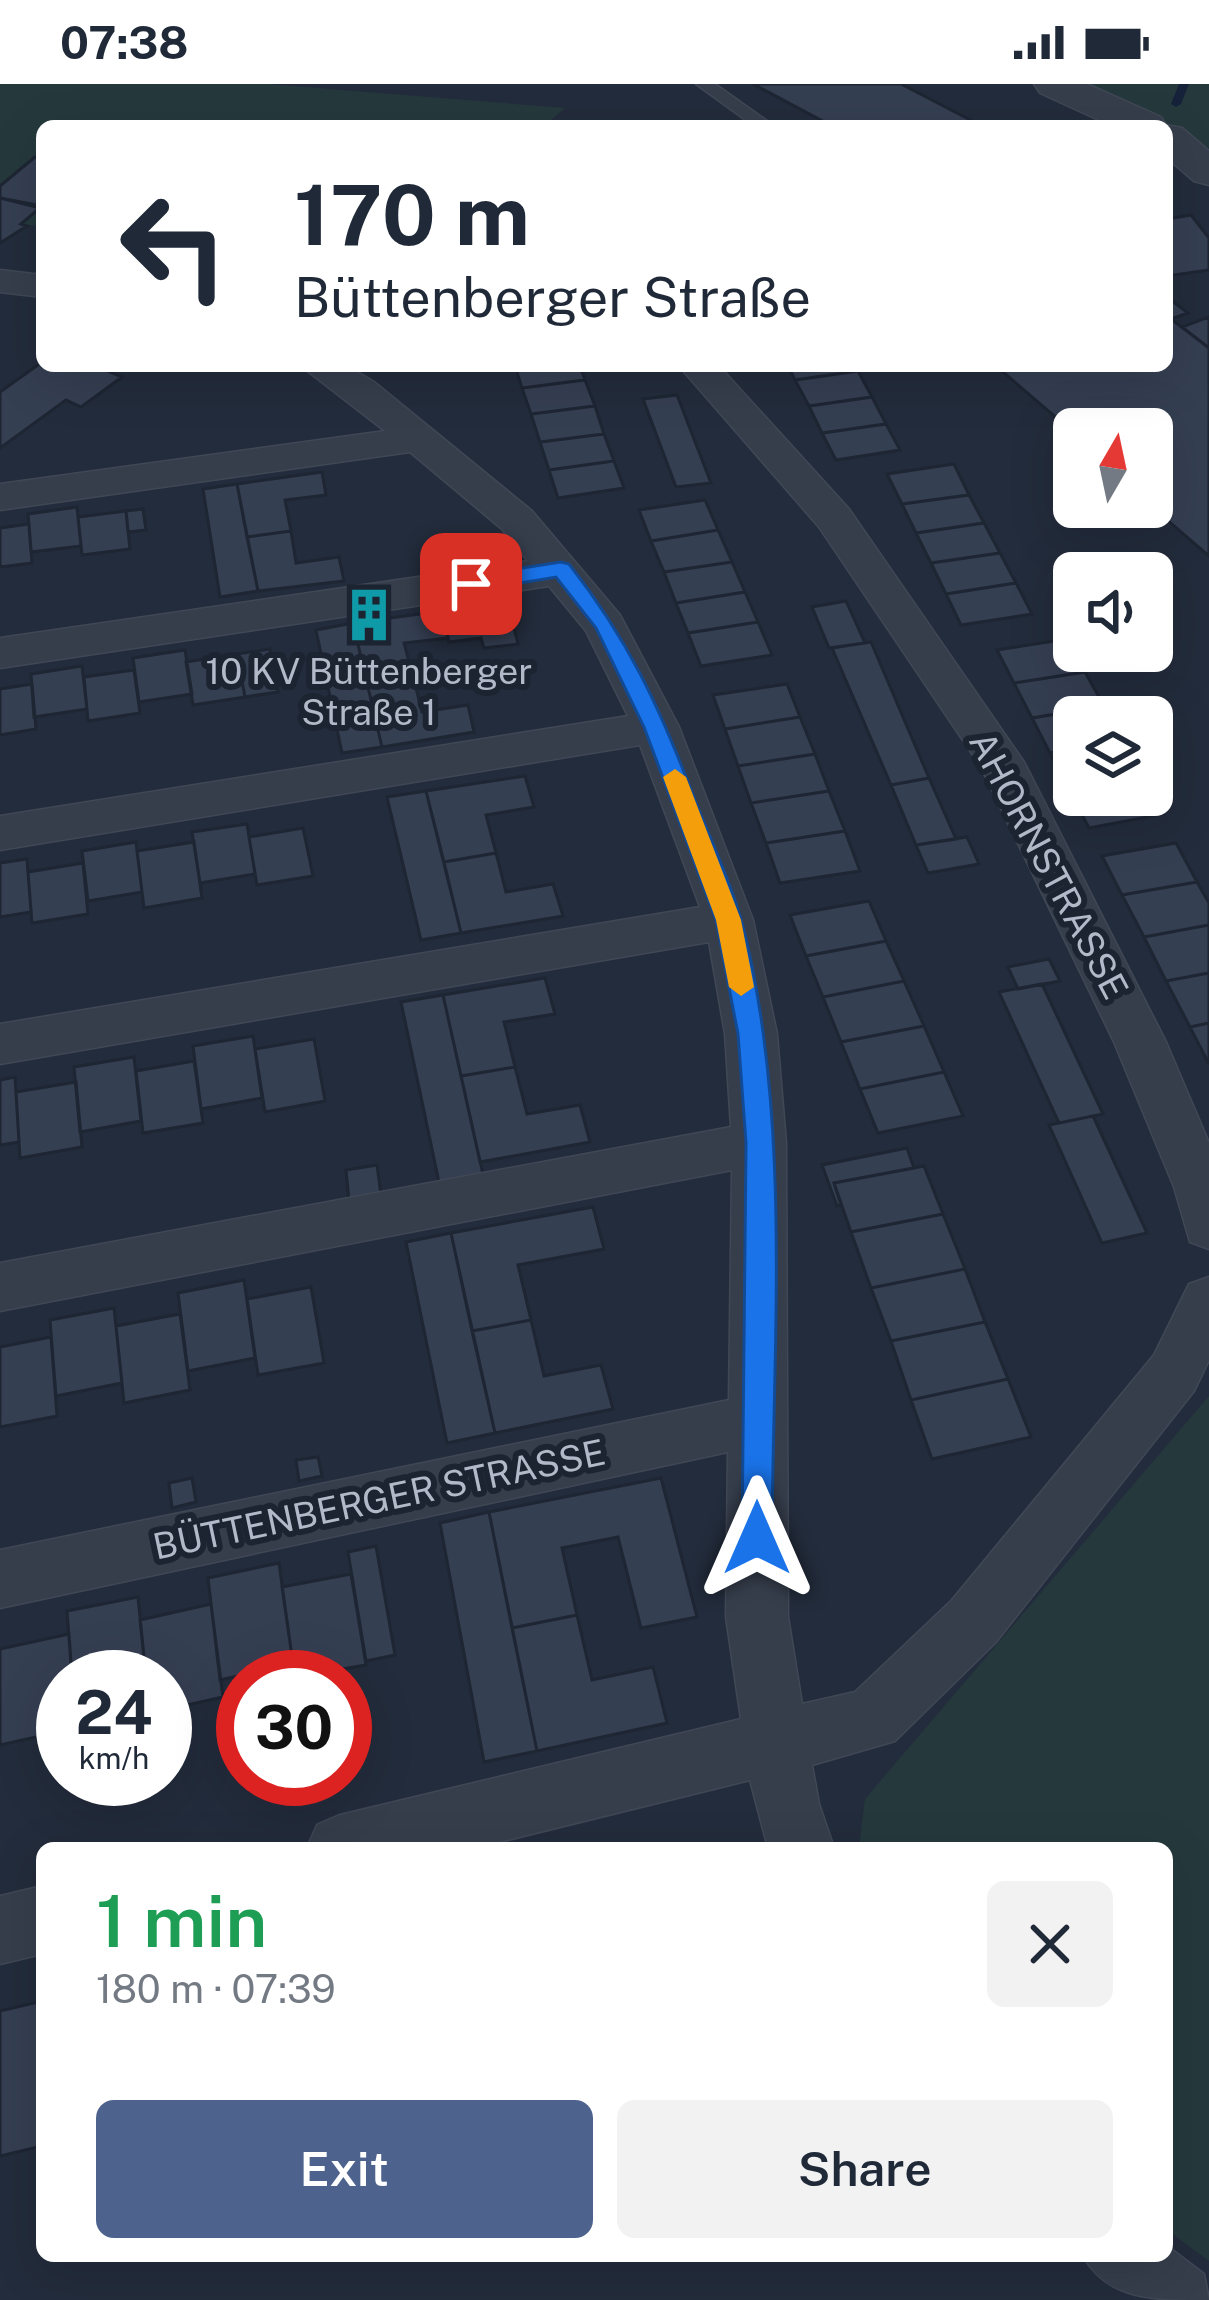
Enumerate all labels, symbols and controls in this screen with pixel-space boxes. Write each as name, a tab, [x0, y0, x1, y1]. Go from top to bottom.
text: 07:38	[60, 16, 189, 69]
text: 170 m	[294, 165, 530, 264]
icon: left	[96, 168, 252, 324]
text: Büttenberger Straße	[294, 266, 811, 329]
north arrow	[1053, 408, 1173, 528]
map controls	[1053, 408, 1173, 816]
pin	[420, 533, 522, 635]
icon: arrive	[438, 551, 504, 617]
button: sound	[1053, 552, 1173, 672]
building icon: 10 KV Büttenberger Straße 1	[340, 586, 398, 644]
place label: 10 KV Büttenberger Straße 1	[206, 650, 532, 733]
button: layers	[1053, 696, 1173, 816]
street label: AHORNSTRASSE	[961, 724, 1137, 1006]
street label: BÜTTENBERGER STRASSE	[149, 1431, 609, 1567]
position arrow	[694, 1475, 820, 1601]
speed limit sign: 30	[216, 1650, 372, 1806]
text: 24	[75, 1677, 153, 1748]
text: km/h	[79, 1740, 149, 1776]
text: 1 min	[96, 1879, 267, 1963]
button: close	[987, 1881, 1113, 2007]
text: 180 m · 07:39	[96, 1966, 336, 2012]
button: Exit	[96, 2100, 593, 2238]
button: Share	[617, 2100, 1113, 2238]

